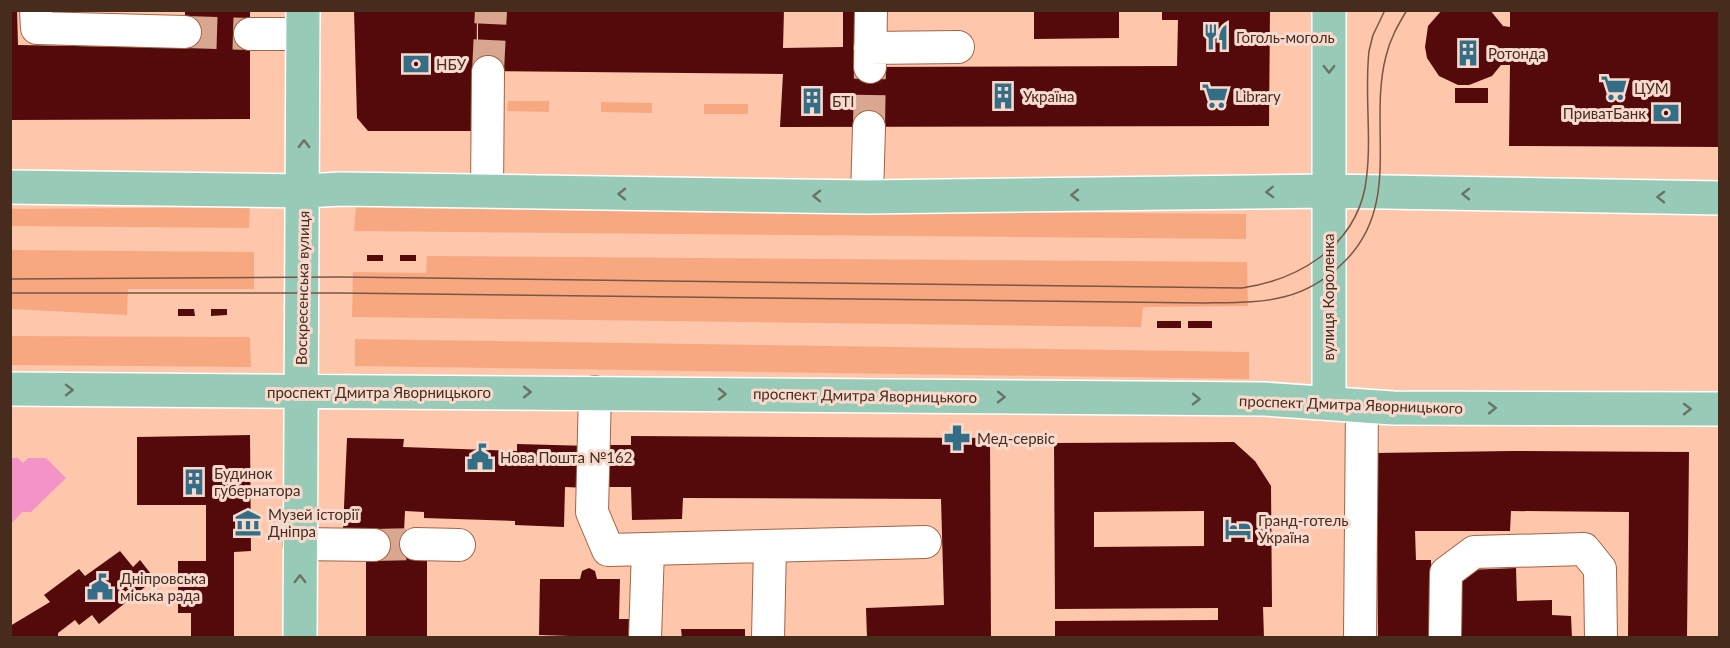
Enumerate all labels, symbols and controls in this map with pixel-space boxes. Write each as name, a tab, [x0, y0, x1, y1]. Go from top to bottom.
restaurant icon: Гоголь-моголь	[1201, 22, 1231, 52]
place label: Гоголь-моголь	[1236, 28, 1335, 46]
building icon: Ротонда	[1453, 38, 1483, 68]
place label: Ротонда	[1488, 44, 1546, 62]
bank icon: НБУ	[401, 49, 431, 79]
place label: НБУ	[436, 55, 467, 73]
one-way arrow	[1323, 64, 1335, 73]
supermarket icon: ЦУМ	[1599, 73, 1629, 103]
place label: ЦУМ	[1634, 79, 1669, 97]
building icon: Україна	[988, 81, 1018, 111]
supermarket icon: Library	[1200, 81, 1230, 111]
building icon: БТІ	[797, 86, 827, 116]
place label: Україна	[1023, 87, 1074, 105]
place label: Library	[1235, 87, 1281, 105]
place label: БТІ	[832, 92, 854, 110]
bank icon: ПриватБанк	[1651, 98, 1681, 128]
place label: ПриватБанк	[1563, 104, 1646, 122]
one-way arrow	[298, 139, 310, 148]
one-way arrow	[1265, 186, 1274, 199]
one-way arrow	[617, 188, 626, 200]
one-way arrow	[1070, 188, 1079, 201]
one-way arrow	[1462, 188, 1471, 201]
one-way arrow	[812, 190, 821, 202]
one-way arrow	[1657, 191, 1666, 203]
street label: Воскресенська вулиця	[292, 211, 312, 365]
street label: вулиця Короленка	[1319, 233, 1337, 361]
street label: проспект Дмитра Яворницького	[267, 383, 491, 401]
one-way arrow	[64, 384, 73, 396]
street label: проспект Дмитра Яворницького	[753, 384, 977, 406]
one-way arrow	[523, 386, 532, 398]
one-way arrow	[718, 388, 727, 400]
one-way arrow	[997, 391, 1006, 403]
street label: проспект Дмитра Яворницького	[1239, 391, 1463, 417]
one-way arrow	[1192, 393, 1201, 405]
one-way arrow	[1487, 402, 1496, 414]
one-way arrow	[1682, 403, 1691, 415]
pharmacy icon: Мед-сервіс	[942, 423, 972, 453]
place label: Мед-сервіс	[977, 429, 1055, 447]
public building icon: Нова Пошта №162	[465, 442, 495, 472]
place label: Нова Пошта №162	[500, 448, 632, 466]
place label: Будинок губернатора	[214, 464, 300, 499]
building icon: Будинок губернатора	[179, 467, 209, 497]
place label: Музей історії Дніпра	[268, 505, 359, 540]
museum icon: Музей історії Дніпра	[233, 508, 263, 538]
place label: Гранд-готель Україна	[1258, 511, 1349, 546]
hotel icon: Гранд-готель Україна	[1223, 514, 1253, 544]
place label: Дніпровська міська рада	[120, 569, 206, 604]
public building icon: Дніпровська міська рада	[85, 572, 115, 602]
one-way arrow	[294, 575, 306, 584]

